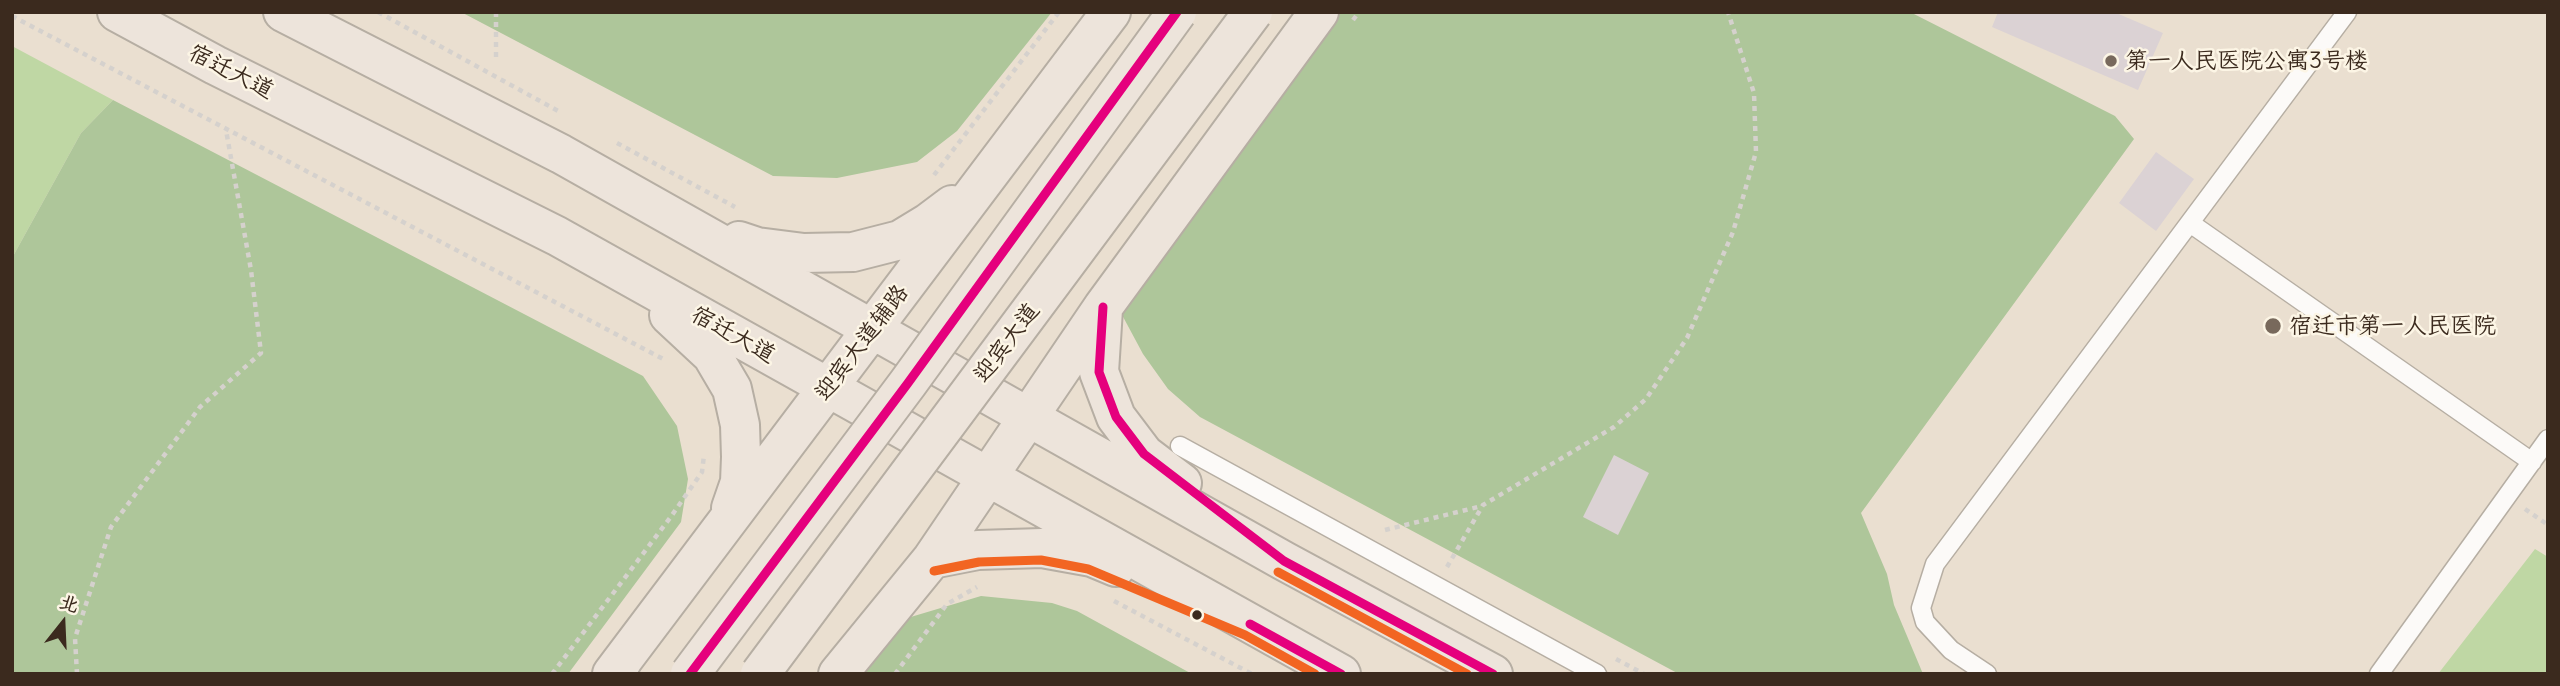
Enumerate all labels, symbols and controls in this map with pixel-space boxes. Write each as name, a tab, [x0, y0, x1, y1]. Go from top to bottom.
street label: 宿迁大道	[184, 39, 278, 105]
place label: 第一人民医院公寓3号楼	[2125, 47, 2368, 75]
marker: 第一人民医院公寓3号楼	[2103, 53, 2119, 69]
street label: 迎宾大道辅路	[809, 280, 915, 406]
street label: 迎宾大道	[968, 298, 1046, 388]
street label: 宿迁大道	[686, 301, 780, 369]
place label: 宿迁市第一人民医院	[2289, 312, 2496, 340]
marker: 宿迁市第一人民医院	[2263, 316, 2283, 336]
north arrow	[28, 588, 98, 658]
text: 北	[57, 589, 82, 617]
unlabelled marker	[1190, 608, 1204, 622]

